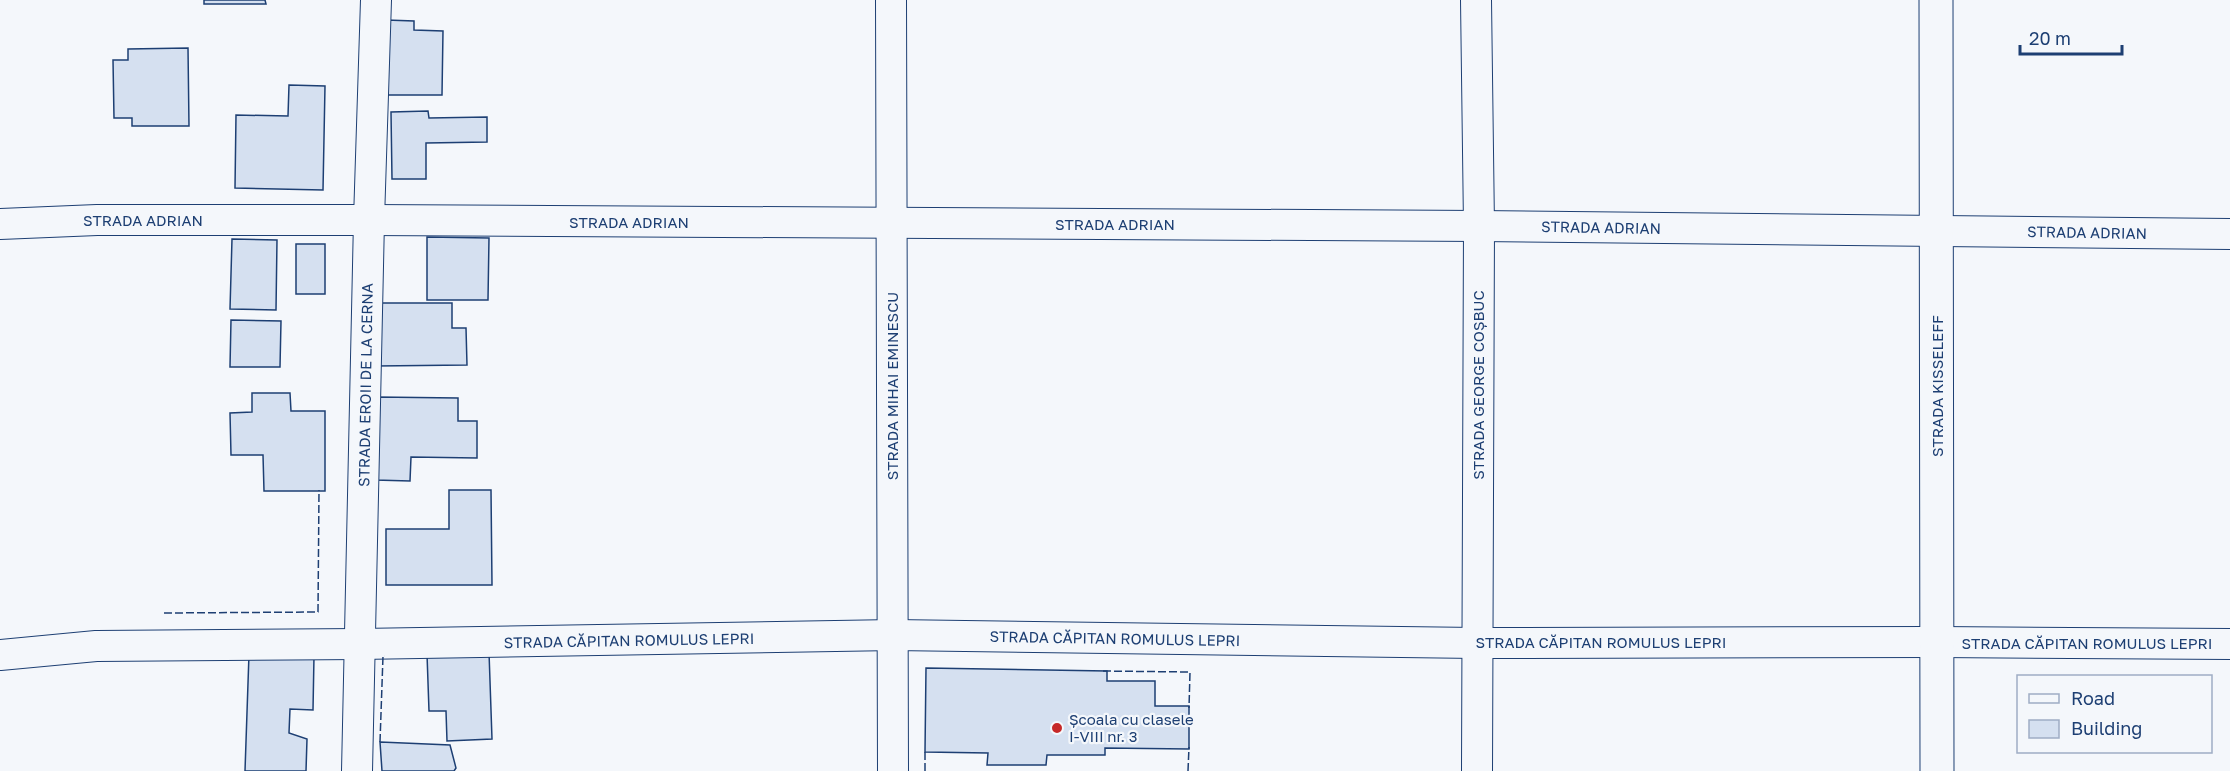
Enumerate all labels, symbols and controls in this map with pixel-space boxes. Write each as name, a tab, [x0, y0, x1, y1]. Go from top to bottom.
scale bar	[2020, 18, 2122, 56]
text: 20 m	[2029, 27, 2071, 49]
street label: STRADA ADRIAN	[83, 211, 203, 229]
street label: STRADA ADRIAN	[569, 213, 689, 231]
street label: STRADA ADRIAN	[1055, 215, 1175, 233]
street label: STRADA ADRIAN	[1541, 217, 1661, 237]
street label: STRADA ADRIAN	[2027, 222, 2147, 242]
street label: STRADA EROII DE LA CERNA	[354, 283, 376, 487]
street label: STRADA GEORGE COȘBUC	[1469, 290, 1487, 480]
street label: STRADA MIHAI EMINESCU	[883, 292, 901, 480]
street label: STRADA KISSELEFF	[1928, 315, 1946, 457]
street label: STRADA CĂPITAN ROMULUS LEPRI	[989, 627, 1241, 649]
street label: STRADA CĂPITAN ROMULUS LEPRI	[503, 629, 755, 651]
street label: STRADA CĂPITAN ROMULUS LEPRI	[1476, 633, 1726, 651]
street label: STRADA CĂPITAN ROMULUS LEPRI	[1962, 634, 2212, 652]
legend	[2017, 675, 2212, 753]
text: Road	[2071, 687, 2115, 709]
place label: Școala cu clasele I-VIII nr. 3	[1069, 710, 1194, 745]
text: Building	[2071, 717, 2142, 739]
marker: Școala cu clasele I-VIII nr. 3	[1050, 721, 1064, 735]

